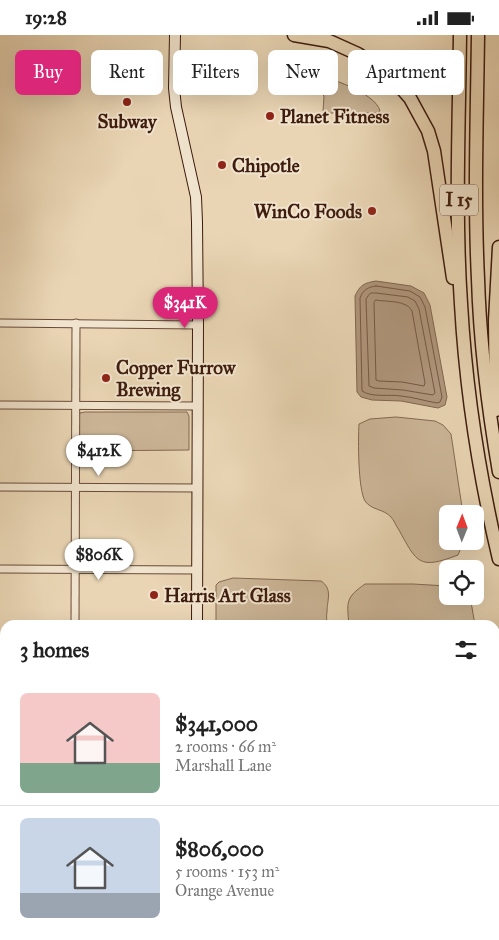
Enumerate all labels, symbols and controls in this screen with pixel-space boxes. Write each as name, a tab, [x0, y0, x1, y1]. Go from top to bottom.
text: 19:28	[25, 6, 67, 29]
chip: Buy	[15, 50, 81, 95]
chip: Rent	[91, 50, 163, 95]
chip: Filters	[173, 50, 258, 95]
chip: New	[268, 50, 338, 95]
chip: Apartment	[348, 50, 464, 95]
marker: Subway	[121, 96, 133, 108]
place label: Planet Fitness	[280, 105, 389, 128]
place label: Subway	[97, 110, 158, 134]
marker: Planet Fitness	[264, 110, 276, 122]
place label: Chipotle	[232, 154, 300, 178]
marker: Chipotle	[216, 159, 228, 171]
road number: I 15	[440, 185, 478, 215]
place label: WinCo Foods	[254, 200, 362, 223]
marker: WinCo Foods	[366, 205, 378, 217]
pin: $341K	[150, 287, 220, 329]
text: $341K	[164, 293, 206, 312]
place label: Copper Furrow Brewing	[116, 356, 237, 402]
marker: Copper Furrow Brewing	[100, 372, 112, 384]
pin: $412K	[64, 435, 134, 477]
text: $412K	[77, 441, 121, 460]
north arrow	[439, 505, 484, 550]
map controls	[439, 505, 484, 605]
pin: $806K	[64, 539, 134, 581]
text: $806K	[76, 545, 122, 564]
button: locate	[439, 560, 484, 605]
place label: Harris Art Glass	[164, 584, 291, 607]
marker: Harris Art Glass	[148, 589, 160, 601]
icon: filters	[452, 636, 480, 664]
text: 3 homes	[20, 637, 89, 663]
text: $341,000	[175, 711, 258, 737]
icon: home	[60, 713, 120, 773]
text: 2 rooms · 66 m²	[175, 737, 276, 756]
text: Marshall Lane	[175, 756, 272, 775]
text: $806,000	[175, 836, 264, 862]
icon: home	[60, 838, 120, 898]
text: 5 rooms · 153 m²	[175, 862, 279, 881]
text: Orange Avenue	[175, 881, 274, 900]

